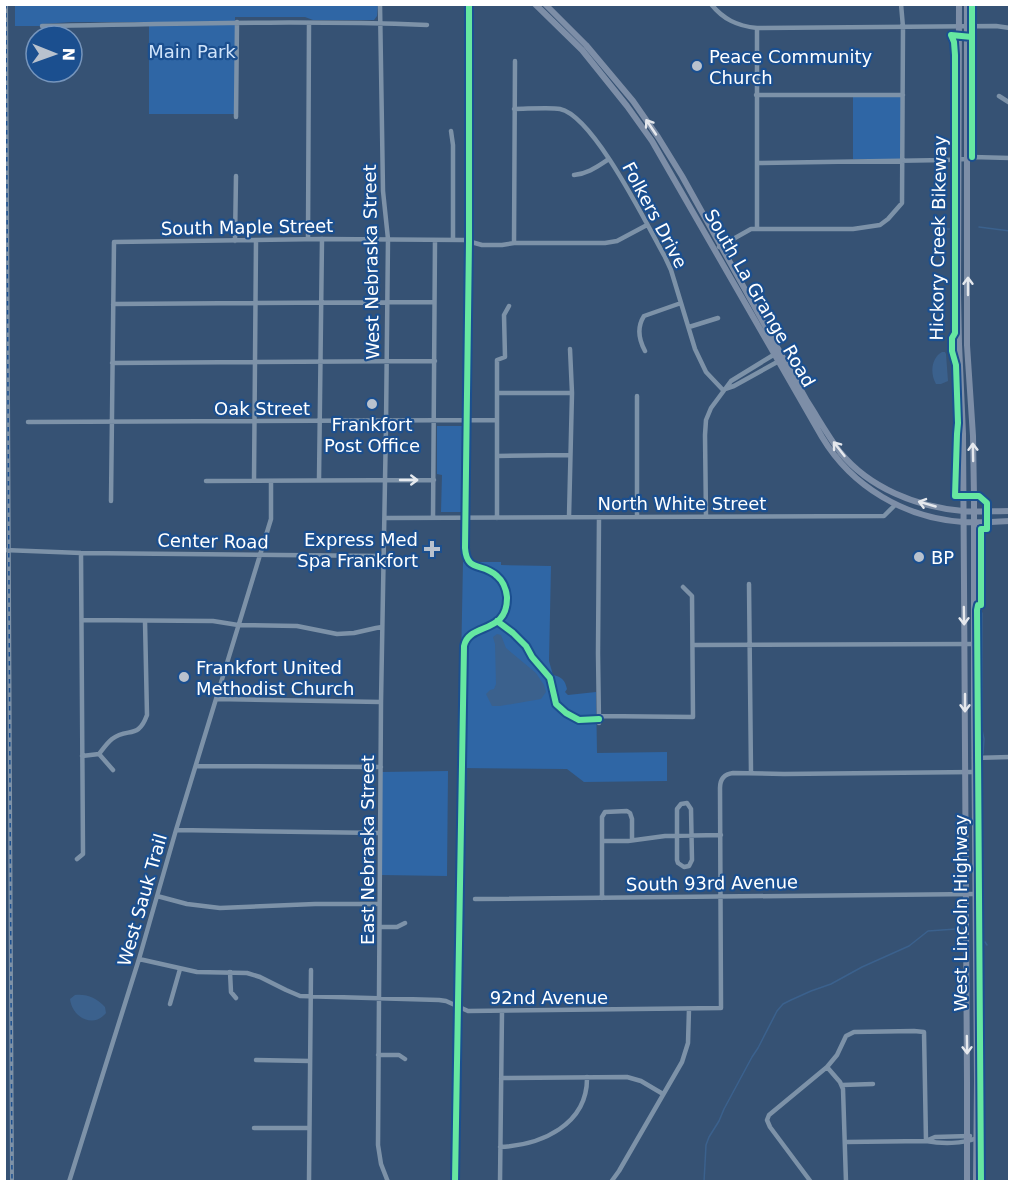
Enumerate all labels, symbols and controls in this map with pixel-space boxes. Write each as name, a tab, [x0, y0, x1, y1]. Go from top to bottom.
north arrow	[24, 24, 84, 84]
park label: Main Park	[148, 41, 236, 62]
place label: Peace Community Church	[709, 46, 873, 88]
text: N	[59, 47, 78, 61]
marker: Peace Community Church	[690, 59, 704, 73]
one-way arrow	[645, 119, 657, 135]
street label: Hickory Creek Bikeway	[926, 135, 950, 341]
street label: Folkers Drive	[618, 158, 692, 272]
street label: West Nebraska Street	[359, 164, 383, 360]
street label: South La Grange Road	[700, 205, 820, 391]
street label: South Maple Street	[161, 215, 333, 239]
one-way arrow	[962, 277, 974, 297]
marker: Frankfort Post Office	[365, 397, 379, 411]
street label: Oak Street	[214, 398, 310, 419]
place label: Frankfort Post Office	[324, 414, 420, 456]
one-way arrow	[832, 441, 845, 457]
one-way arrow	[968, 443, 979, 463]
one-way arrow	[399, 474, 419, 486]
street label: North White Street	[598, 493, 766, 514]
one-way arrow	[918, 498, 937, 509]
place label: Express Med Spa Frankfort	[297, 529, 418, 571]
street label: Center Road	[157, 530, 269, 552]
marker: Express Med Spa Frankfort	[423, 540, 441, 558]
place label: BP	[931, 547, 954, 568]
marker: BP	[912, 550, 926, 564]
one-way arrow	[958, 605, 970, 625]
place label: Frankfort United Methodist Church	[196, 657, 354, 699]
marker: Frankfort United Methodist Church	[177, 670, 191, 684]
one-way arrow	[959, 692, 971, 712]
street label: East Nebraska Street	[357, 755, 378, 945]
street label: West Lincoln Highway	[950, 814, 971, 1012]
street label: West Sauk Trail	[113, 831, 171, 969]
street label: South 93rd Avenue	[626, 871, 798, 895]
street label: 92nd Avenue	[490, 987, 608, 1008]
one-way arrow	[961, 1034, 973, 1054]

